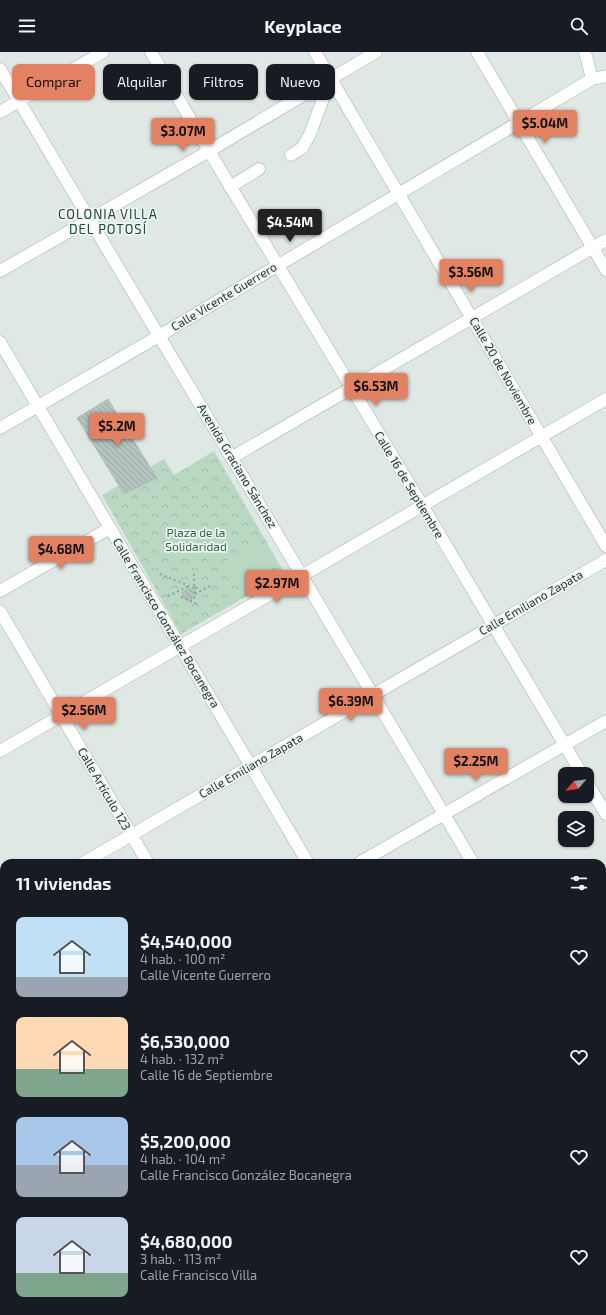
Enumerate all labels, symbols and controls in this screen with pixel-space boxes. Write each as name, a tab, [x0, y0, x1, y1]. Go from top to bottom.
icon: menu	[16, 15, 38, 37]
text: Keyplace	[264, 15, 342, 37]
icon: search	[568, 15, 590, 37]
chip: Comprar	[12, 64, 95, 100]
chip: Alquilar	[103, 64, 181, 100]
chip: Filtros	[189, 64, 258, 100]
chip: Nuevo	[266, 64, 335, 100]
pin: $5.04M	[512, 110, 578, 144]
text: $5.04M	[522, 115, 568, 131]
pin: $3.07M	[150, 118, 216, 152]
text: $3.07M	[160, 123, 206, 139]
district label: COLONIA VILLA DEL POTOSÍ	[58, 206, 158, 237]
pin: $4.54M	[257, 209, 323, 243]
text: $4.54M	[267, 214, 313, 230]
street label: Calle Vicente Guerrero	[168, 259, 279, 333]
pin: $3.56M	[438, 259, 504, 293]
text: $3.56M	[449, 264, 493, 280]
street label: Calle 20 de Noviembre	[467, 314, 540, 427]
pin: $6.53M	[343, 373, 409, 407]
text: $6.53M	[354, 378, 398, 394]
street label: Avenida Graciano Sánchez	[195, 401, 281, 530]
pin: $5.2M	[89, 413, 145, 447]
text: $5.2M	[98, 418, 136, 434]
street label: Calle 16 de Septiembre	[372, 428, 447, 541]
park label: Plaza de la Solidaridad	[165, 525, 227, 553]
street label: Calle Francisco González Bocanegra	[110, 535, 223, 710]
pin: $4.68M	[28, 536, 94, 570]
text: $4.68M	[38, 541, 84, 557]
street label: Calle Emiliano Zapata	[476, 567, 585, 638]
pin: $2.97M	[244, 570, 310, 604]
text: $2.97M	[255, 575, 299, 591]
pin: $6.39M	[318, 688, 384, 722]
text: $6.39M	[328, 693, 374, 709]
pin: $2.56M	[51, 697, 117, 731]
text: $2.56M	[61, 702, 107, 718]
street label: Calle Emiliano Zapata	[196, 730, 305, 801]
street label: Calle Artículo 123	[76, 745, 134, 832]
pin: $2.25M	[443, 748, 509, 782]
text: $2.25M	[454, 753, 498, 769]
north arrow	[558, 767, 594, 803]
map controls	[558, 767, 594, 847]
button: layers	[558, 811, 594, 847]
icon: filters	[568, 872, 590, 894]
text: 11 viviendas	[16, 873, 111, 893]
text: $4,540,000	[140, 931, 232, 951]
icon: home	[48, 933, 96, 981]
icon: heart	[568, 946, 590, 968]
text: 4 hab. · 100 m²	[140, 951, 225, 967]
text: Calle Vicente Guerrero	[140, 967, 271, 983]
text: $6,530,000	[140, 1031, 230, 1051]
icon: home	[48, 1033, 96, 1081]
icon: heart	[568, 1046, 590, 1068]
text: 4 hab. · 132 m²	[140, 1051, 224, 1067]
text: Calle 16 de Septiembre	[140, 1067, 273, 1083]
text: $5,200,000	[140, 1131, 231, 1151]
icon: home	[48, 1133, 96, 1181]
icon: heart	[568, 1146, 590, 1168]
text: 4 hab. · 104 m²	[140, 1151, 226, 1167]
text: Calle Francisco González Bocanegra	[140, 1167, 352, 1183]
text: $4,680,000	[140, 1231, 232, 1251]
icon: home	[48, 1233, 96, 1281]
icon: heart	[568, 1246, 590, 1268]
text: 3 hab. · 113 m²	[140, 1251, 221, 1267]
text: Calle Francisco Villa	[140, 1267, 257, 1283]

